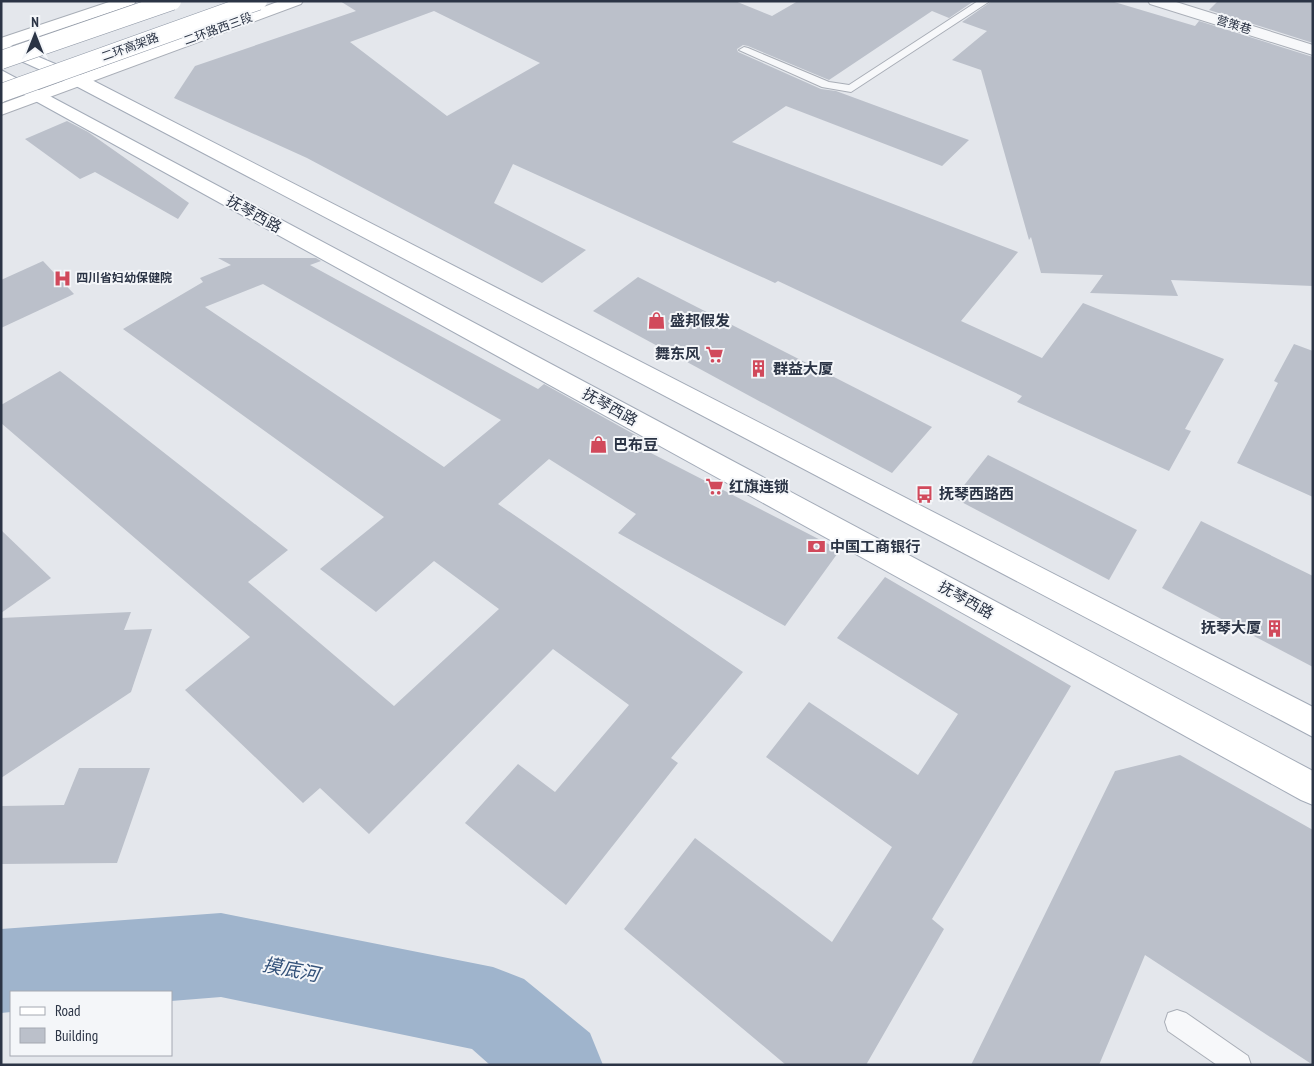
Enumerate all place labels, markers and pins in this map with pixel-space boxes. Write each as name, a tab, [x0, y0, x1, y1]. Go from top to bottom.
hospital icon: 四川省妇幼保健院	[52, 268, 72, 288]
place label: 四川省妇幼保健院	[76, 270, 172, 285]
shop icon: 盛邦假发	[646, 311, 666, 331]
place label: 盛邦假发	[670, 311, 730, 330]
place label: 舞东风	[655, 344, 700, 363]
supermarket icon: 舞东风	[704, 344, 724, 364]
building icon: 群益大厦	[749, 359, 769, 379]
place label: 群益大厦	[773, 359, 833, 378]
shop icon: 巴布豆	[589, 435, 609, 455]
place label: 巴布豆	[613, 435, 658, 454]
supermarket icon: 红旗连锁	[705, 477, 725, 497]
place label: 红旗连锁	[729, 477, 789, 496]
bus stop icon: 抚琴西路西	[915, 484, 935, 504]
place label: 抚琴西路西	[939, 484, 1014, 503]
bank icon: 中国工商银行	[806, 537, 826, 557]
place label: 中国工商银行	[830, 537, 920, 556]
place label: 抚琴大厦	[1201, 618, 1261, 637]
building icon: 抚琴大厦	[1265, 618, 1285, 638]

